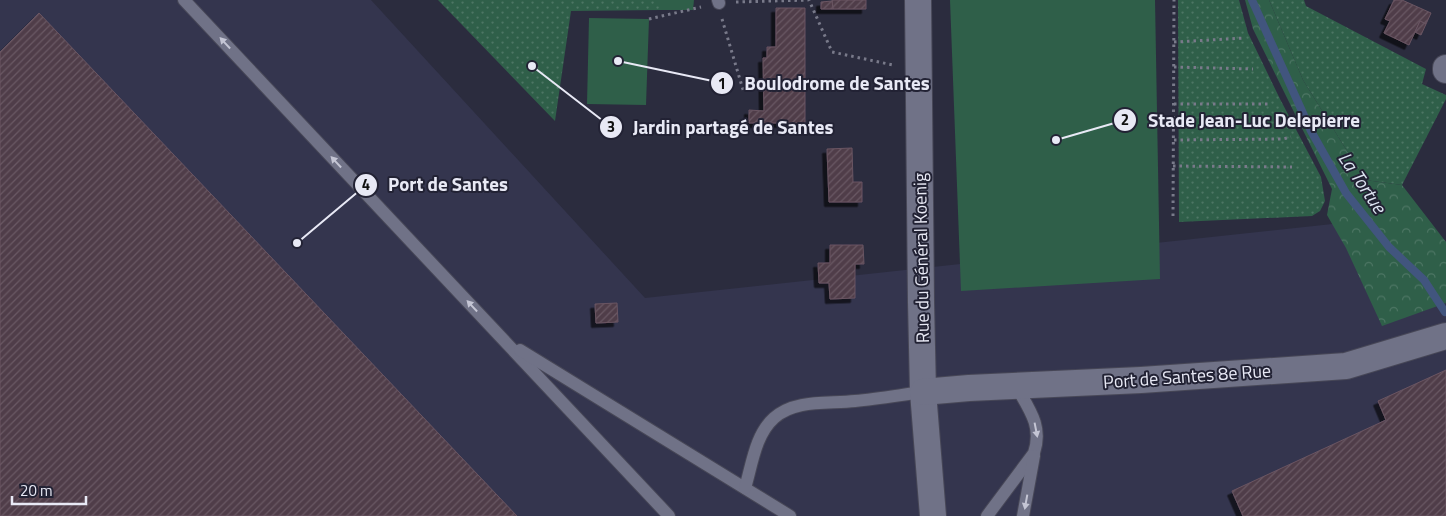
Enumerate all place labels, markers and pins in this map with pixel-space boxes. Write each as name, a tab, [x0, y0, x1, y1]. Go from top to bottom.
callout: Boulodrome de Santes	[710, 66, 940, 100]
callout: Stade Jean-Luc Delepierre	[1113, 103, 1370, 137]
callout: Jardin partagé de Santes	[598, 110, 844, 144]
callout: Port de Santes	[353, 168, 518, 202]

